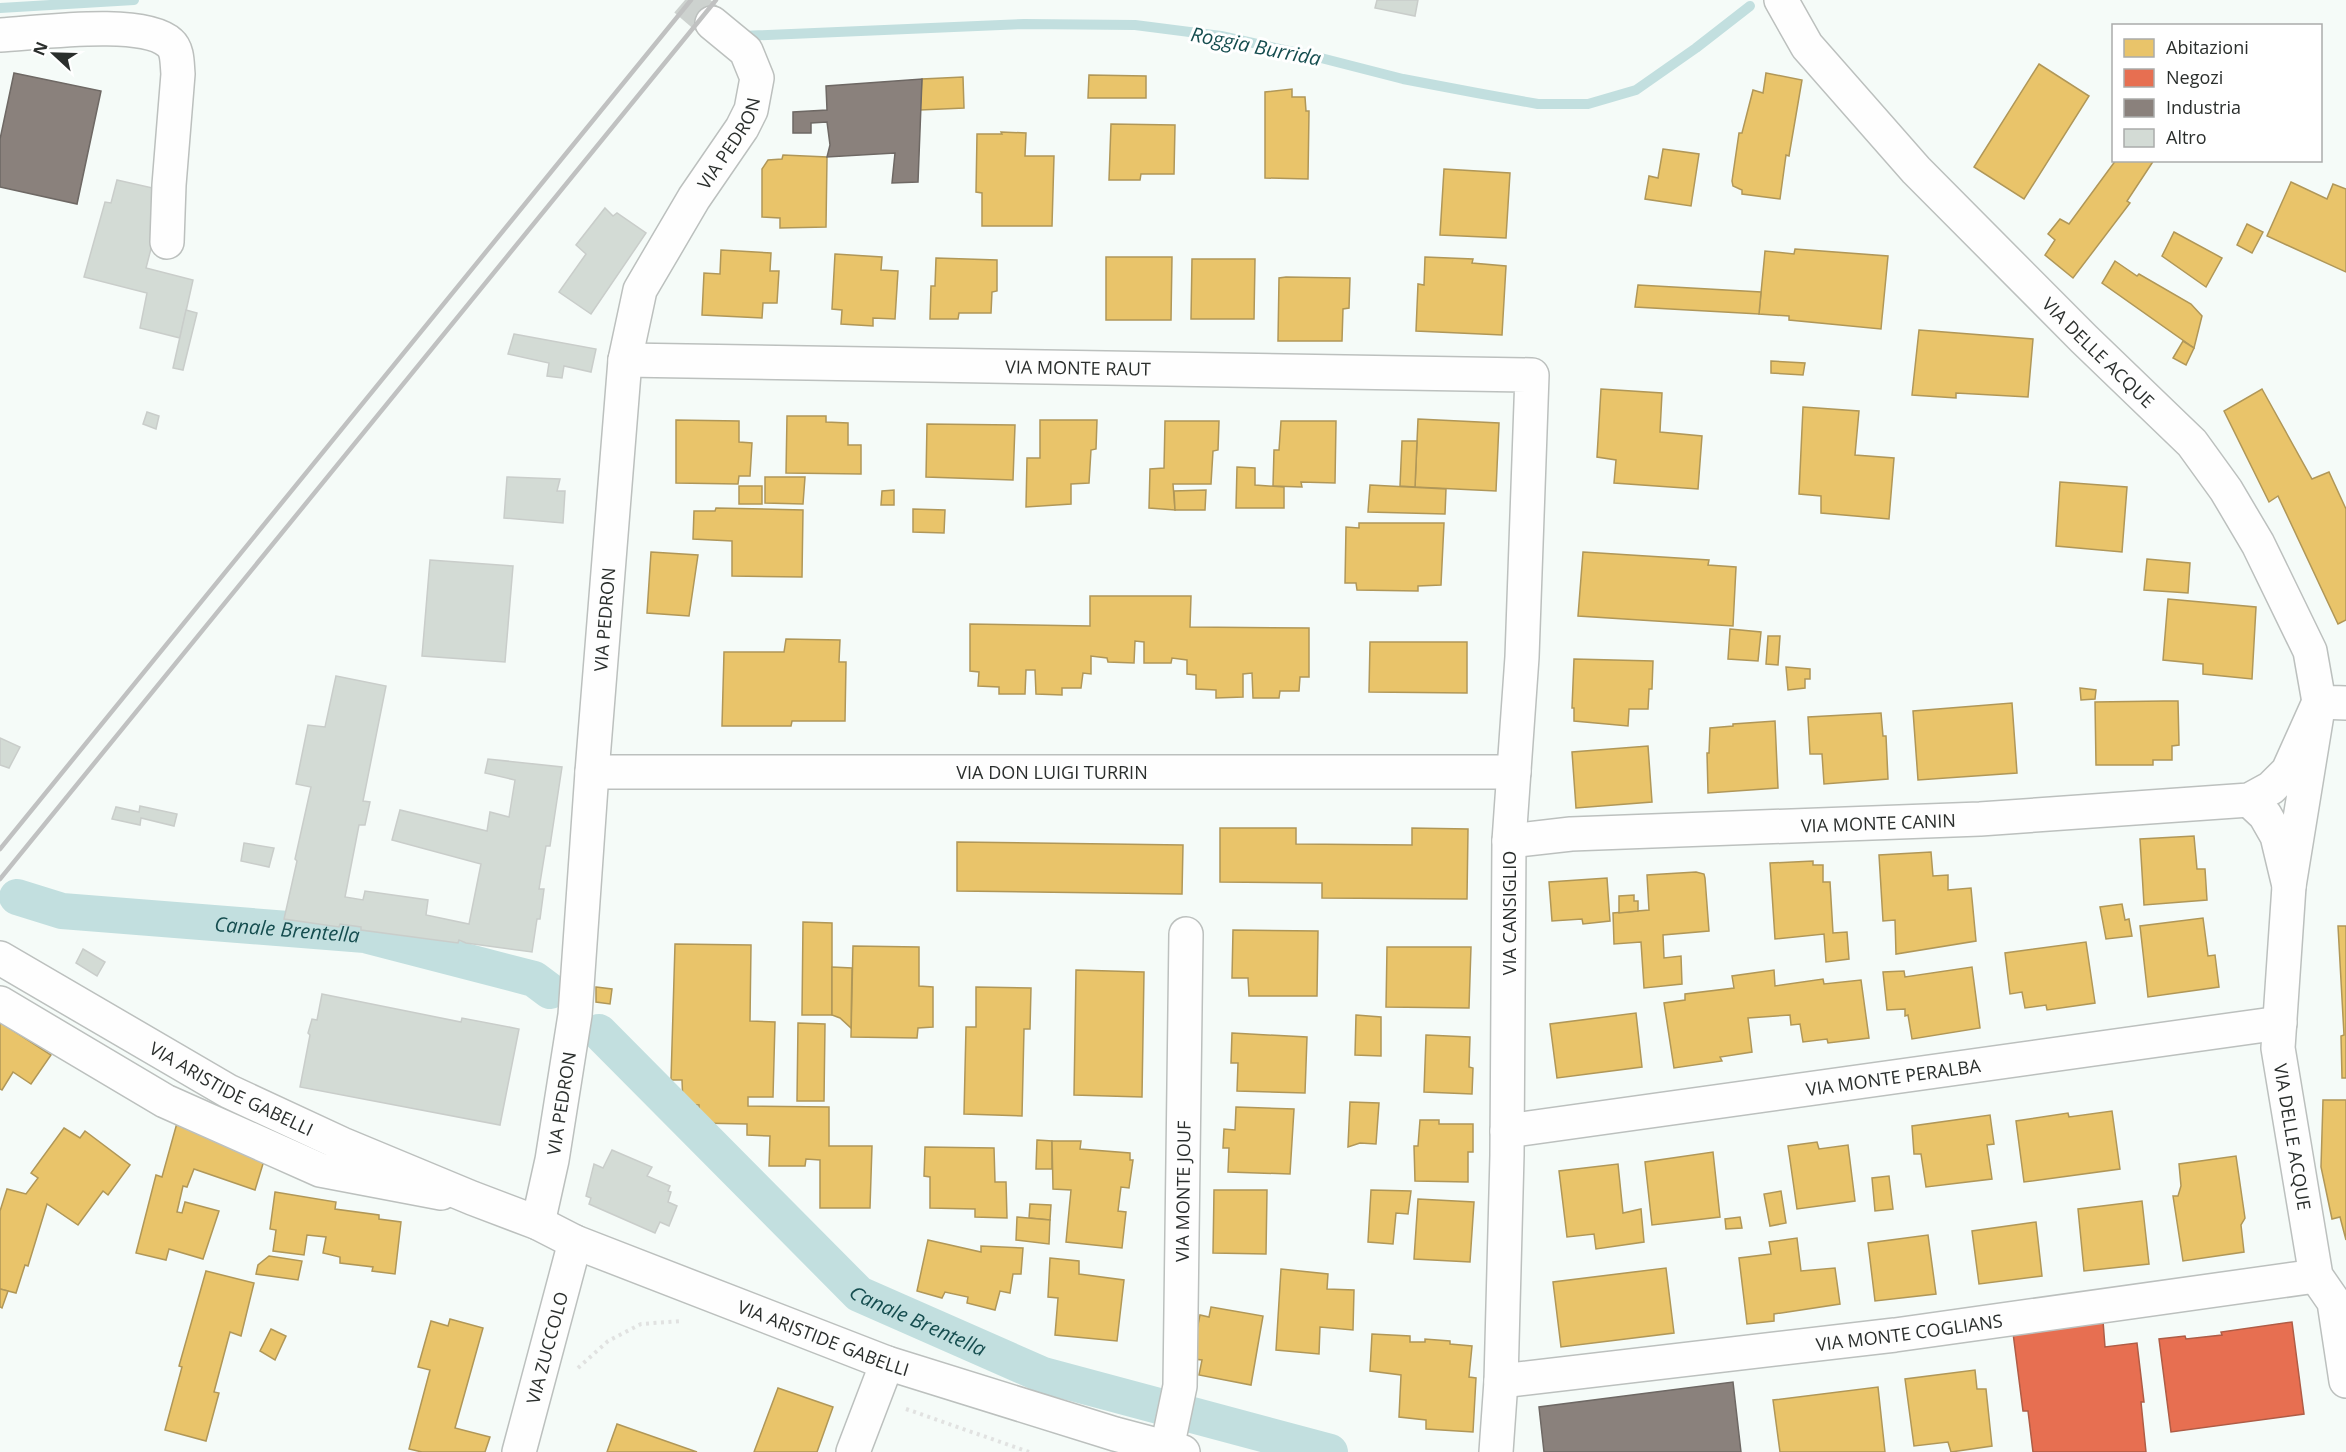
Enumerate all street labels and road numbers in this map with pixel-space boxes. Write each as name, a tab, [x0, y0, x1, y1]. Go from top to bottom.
street label: VIA PEDRON	[692, 95, 765, 194]
street label: VIA DELLE ACQUE	[2037, 292, 2160, 413]
street label: VIA MONTE RAUT	[1005, 354, 1151, 381]
street label: VIA PEDRON	[588, 566, 620, 672]
street label: VIA DON LUIGI TURRIN	[956, 760, 1148, 784]
street label: VIA MONTE CANIN	[1800, 808, 1956, 838]
street label: VIA CANSIGLIO	[1497, 851, 1521, 975]
street label: VIA ARISTIDE GABELLI	[145, 1036, 317, 1141]
street label: VIA PEDRON	[541, 1050, 581, 1157]
street label: VIA MONTE PERALBA	[1804, 1053, 1983, 1101]
street label: VIA DELLE ACQUE	[2269, 1062, 2317, 1212]
street label: VIA MONTE JOUF	[1170, 1120, 1196, 1262]
street label: VIA ZUCCOLO	[520, 1289, 573, 1406]
street label: VIA ARISTIDE GABELLI	[734, 1294, 912, 1381]
street label: VIA MONTE COGLIANS	[1814, 1308, 2004, 1356]

